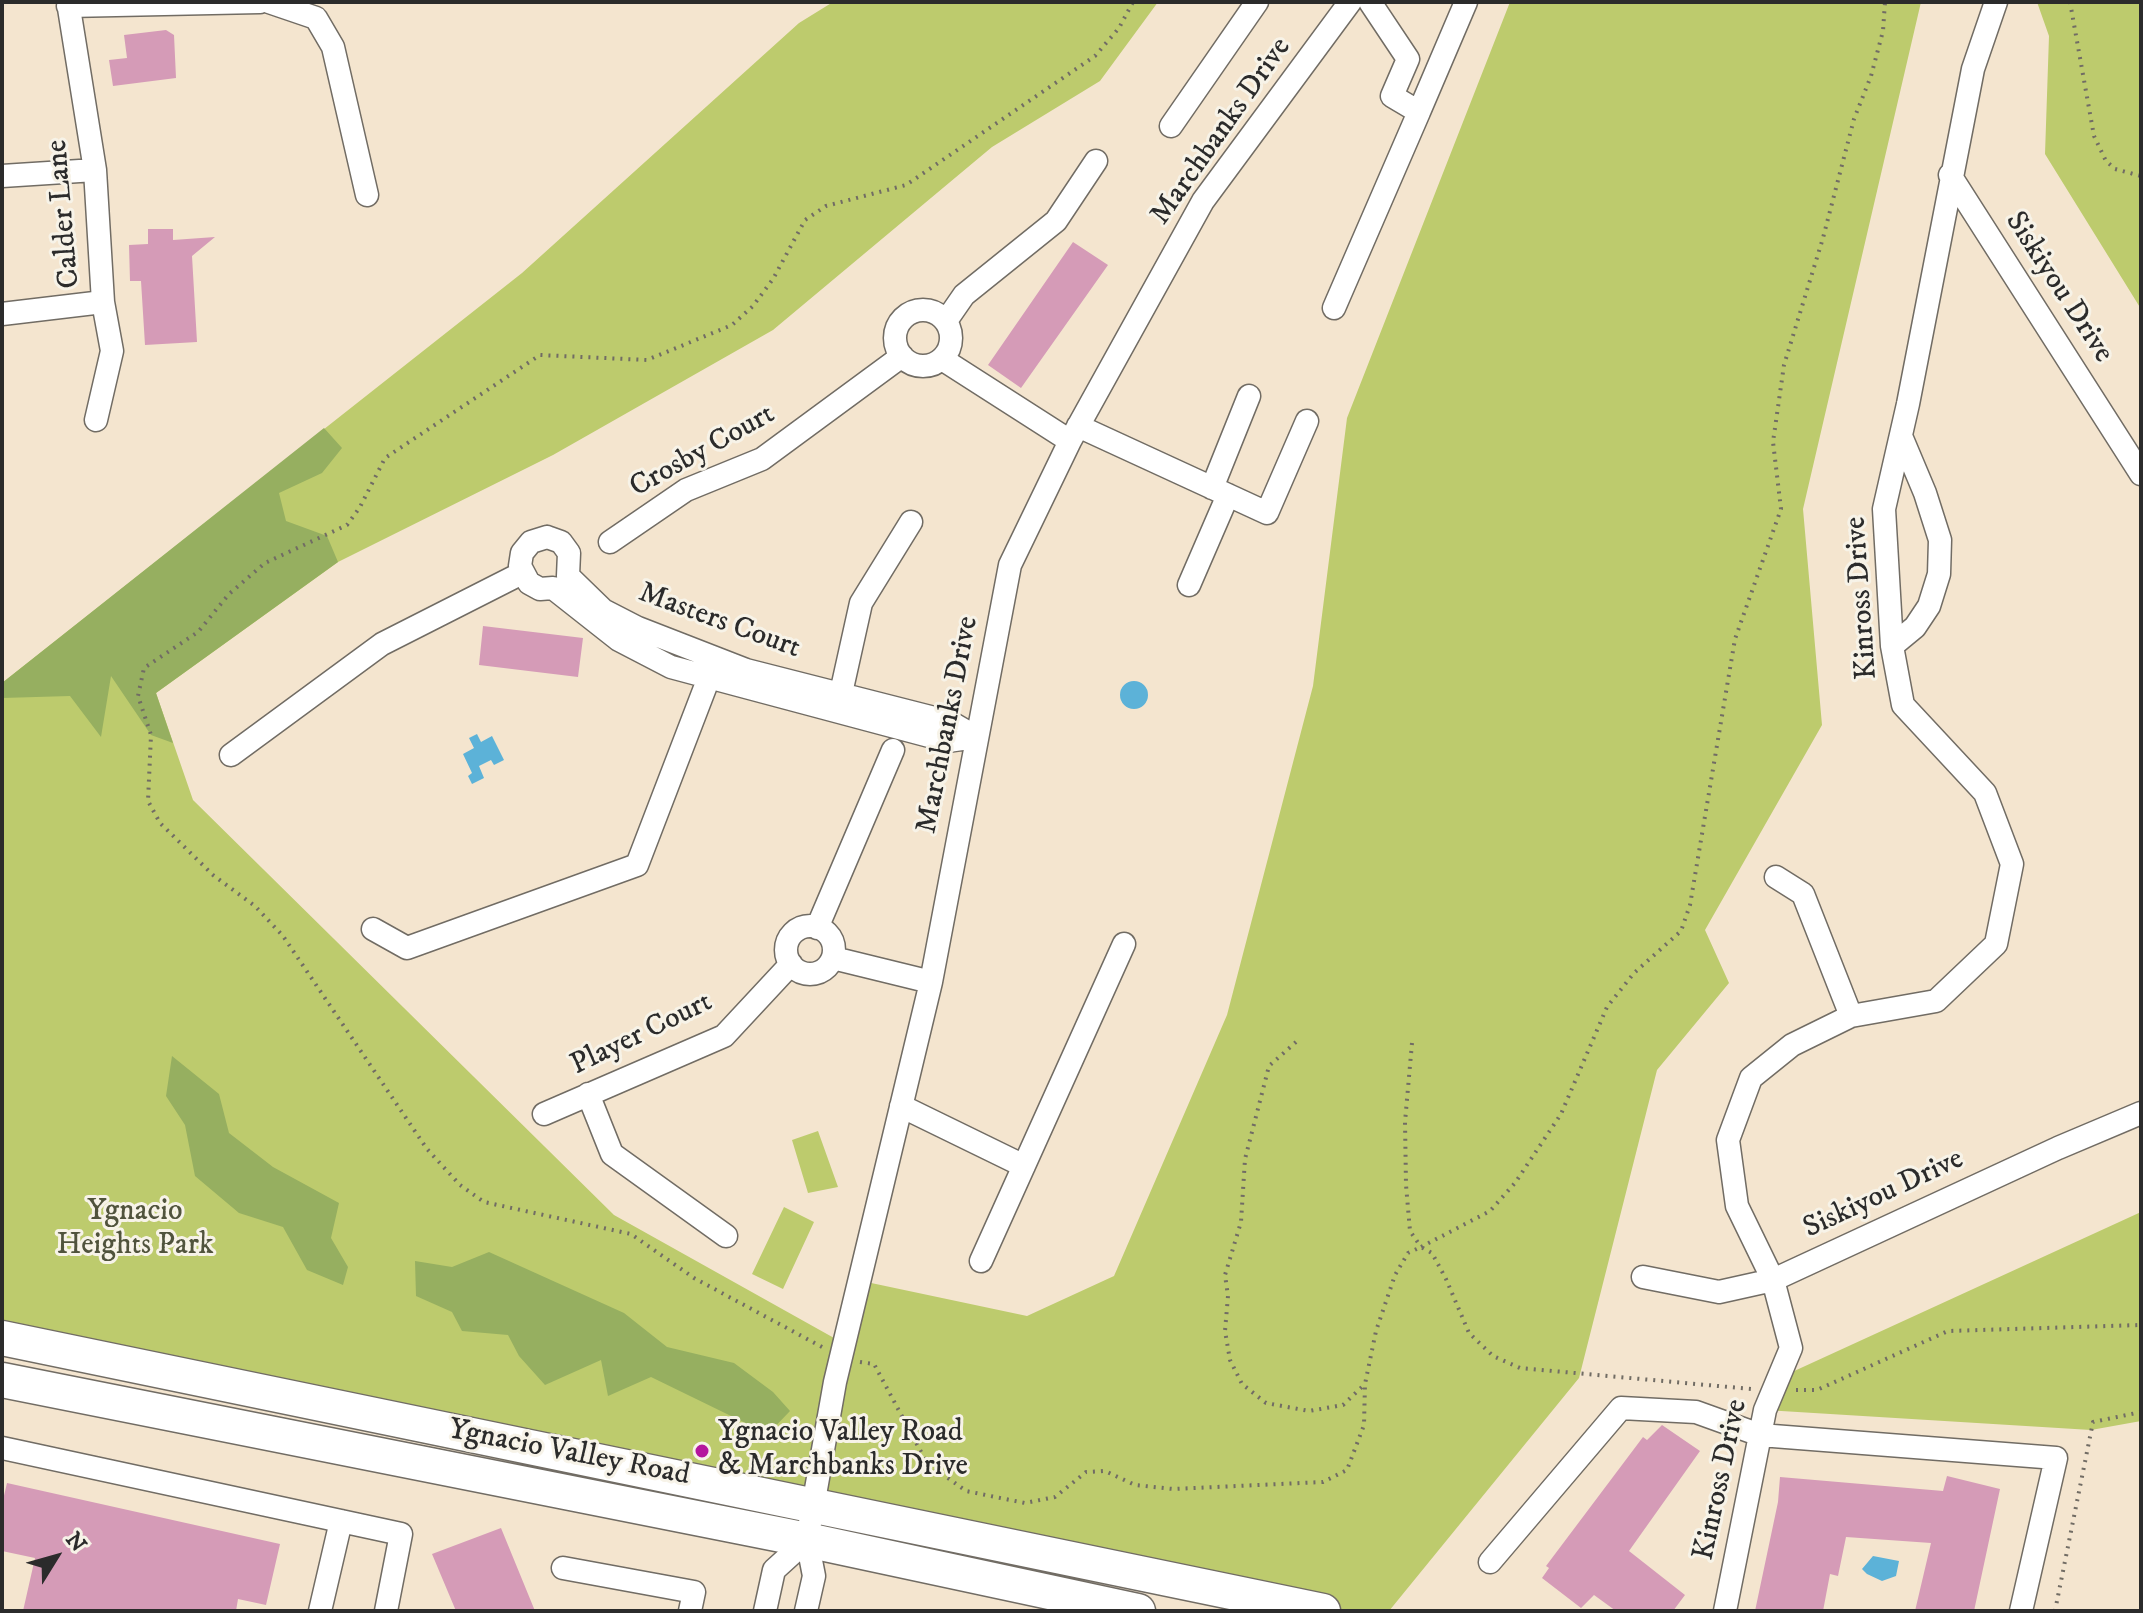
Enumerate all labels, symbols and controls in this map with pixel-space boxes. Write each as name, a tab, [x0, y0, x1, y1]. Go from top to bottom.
street label: Marchbanks Drive	[1144, 31, 1300, 233]
street label: Calder Lane	[41, 138, 89, 290]
street label: Siskiyou Drive	[1996, 206, 2120, 370]
street label: Crosby Court	[624, 397, 782, 507]
street label: Kinross Drive	[1839, 515, 1887, 681]
street label: Masters Court	[633, 576, 805, 668]
street label: Marchbanks Drive	[910, 613, 988, 837]
street label: Player Court	[565, 985, 719, 1085]
street label: Siskiyou Drive	[1798, 1142, 1970, 1248]
park label: Ygnacio Heights Park	[56, 1195, 214, 1266]
street label: Kinross Drive	[1687, 1396, 1757, 1564]
street label: Ygnacio Valley Road	[445, 1413, 693, 1495]
place label: Ygnacio Valley Road & Marchbanks Drive	[718, 1416, 968, 1486]
marker: Ygnacio Valley Road & Marchbanks Drive	[693, 1442, 711, 1460]
north arrow	[16, 1517, 96, 1597]
text: N	[59, 1527, 92, 1558]

